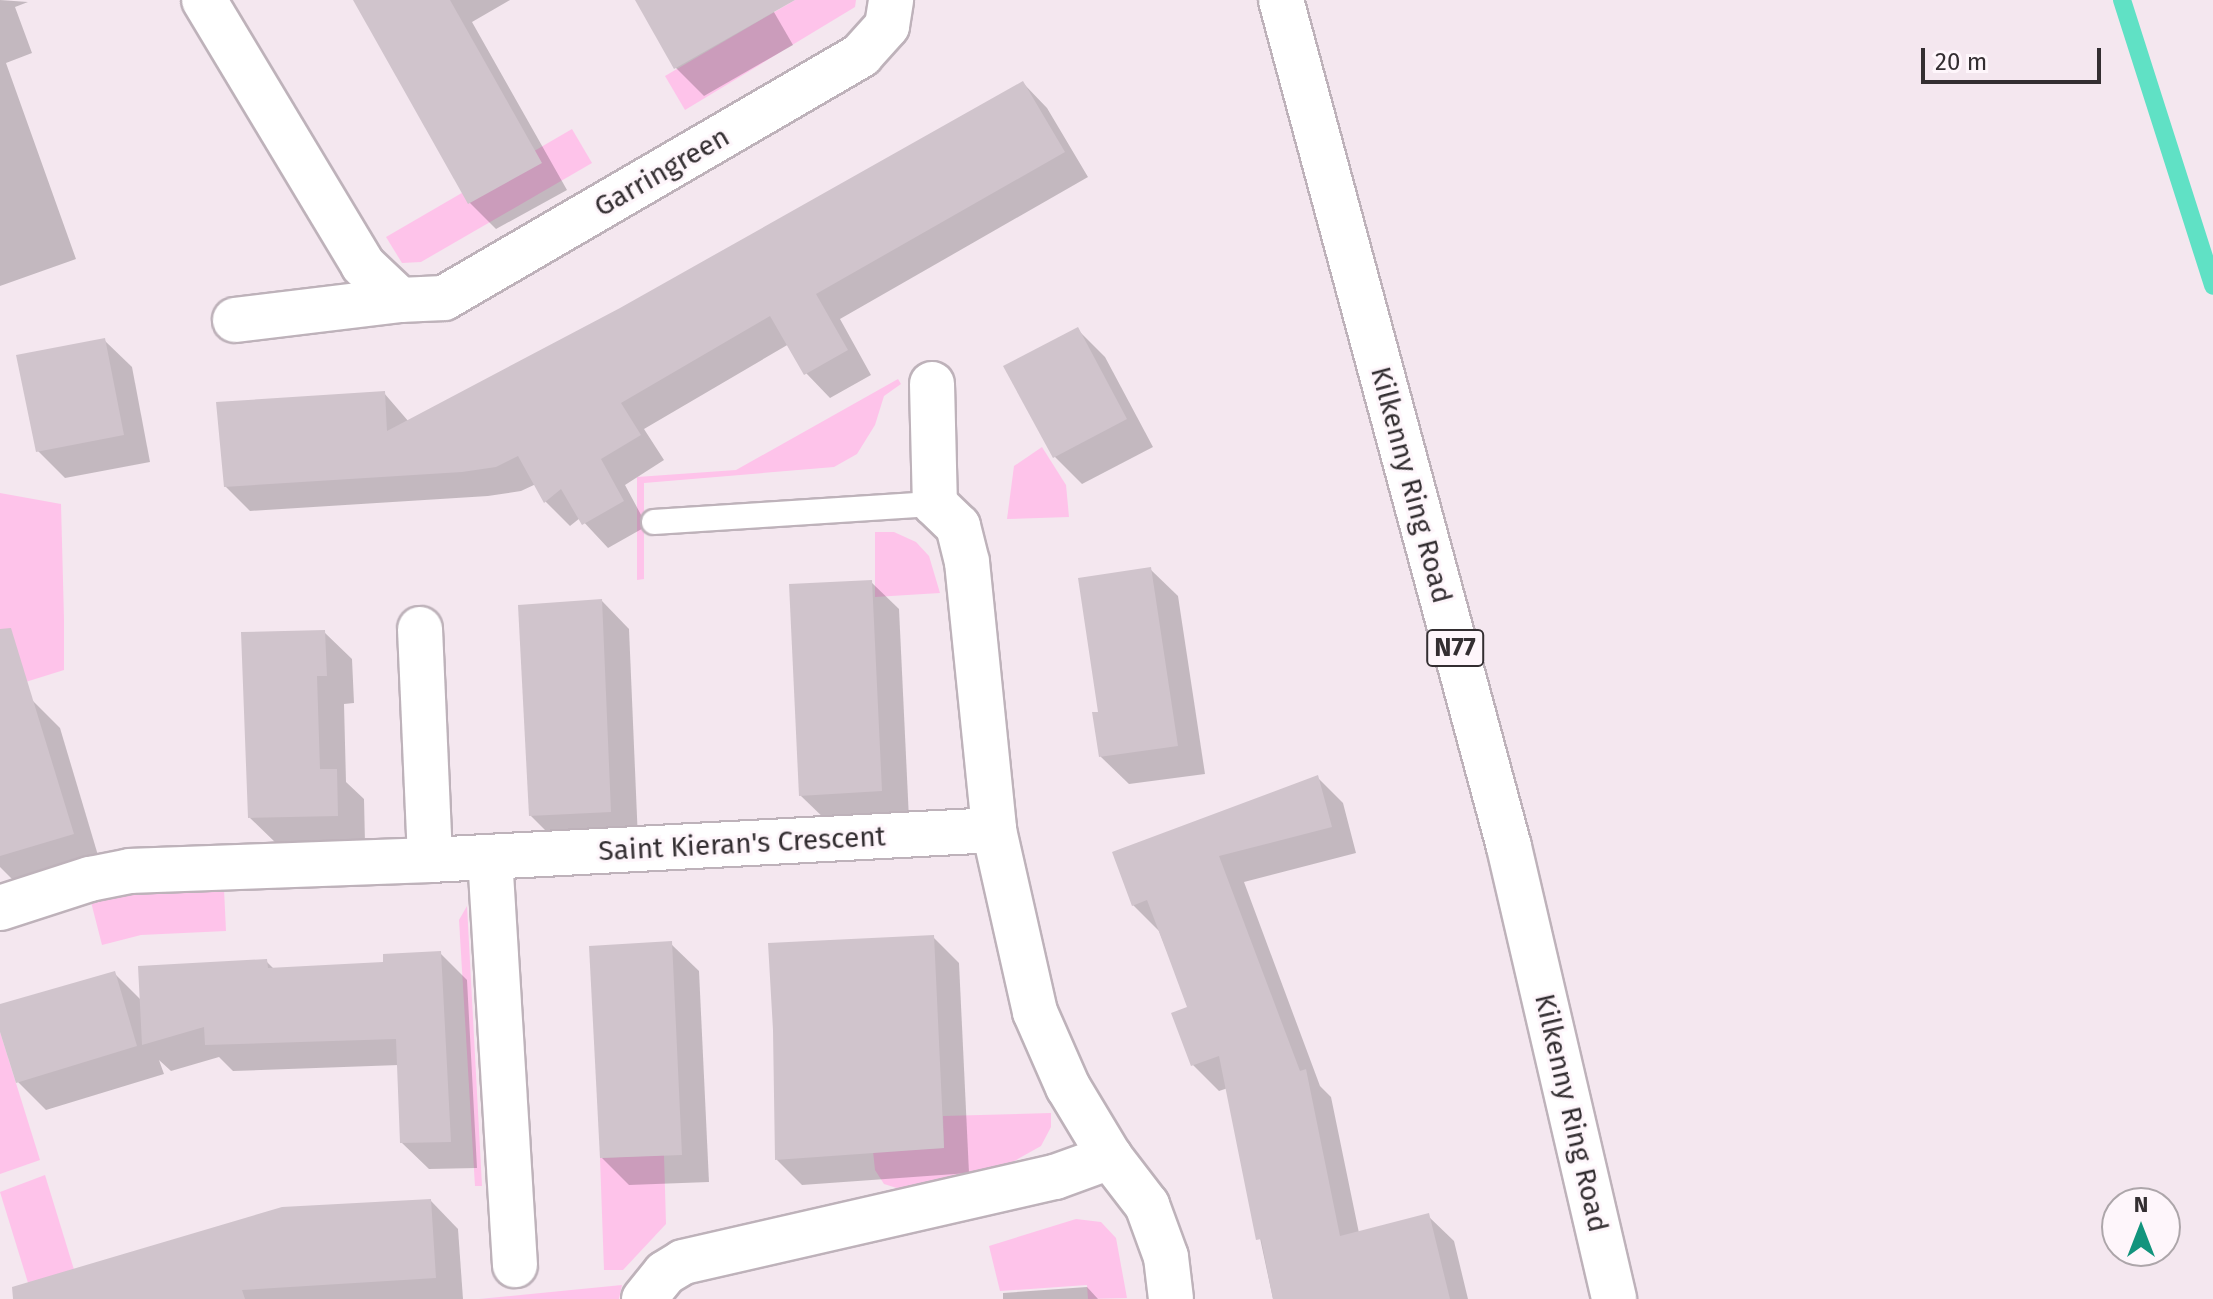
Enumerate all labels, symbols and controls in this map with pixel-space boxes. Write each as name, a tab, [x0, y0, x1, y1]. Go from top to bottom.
scale bar	[1925, 32, 2105, 82]
text: 20 m	[1935, 48, 1987, 76]
street label: Garringreen	[589, 120, 735, 224]
street label: Kilkenny Ring Road	[1363, 363, 1459, 607]
road number: N77	[1425, 626, 1485, 670]
street label: Saint Kieran's Crescent	[597, 820, 887, 868]
street label: Kilkenny Ring Road	[1527, 991, 1615, 1235]
north arrow	[2101, 1187, 2181, 1267]
text: N	[2134, 1191, 2148, 1218]

